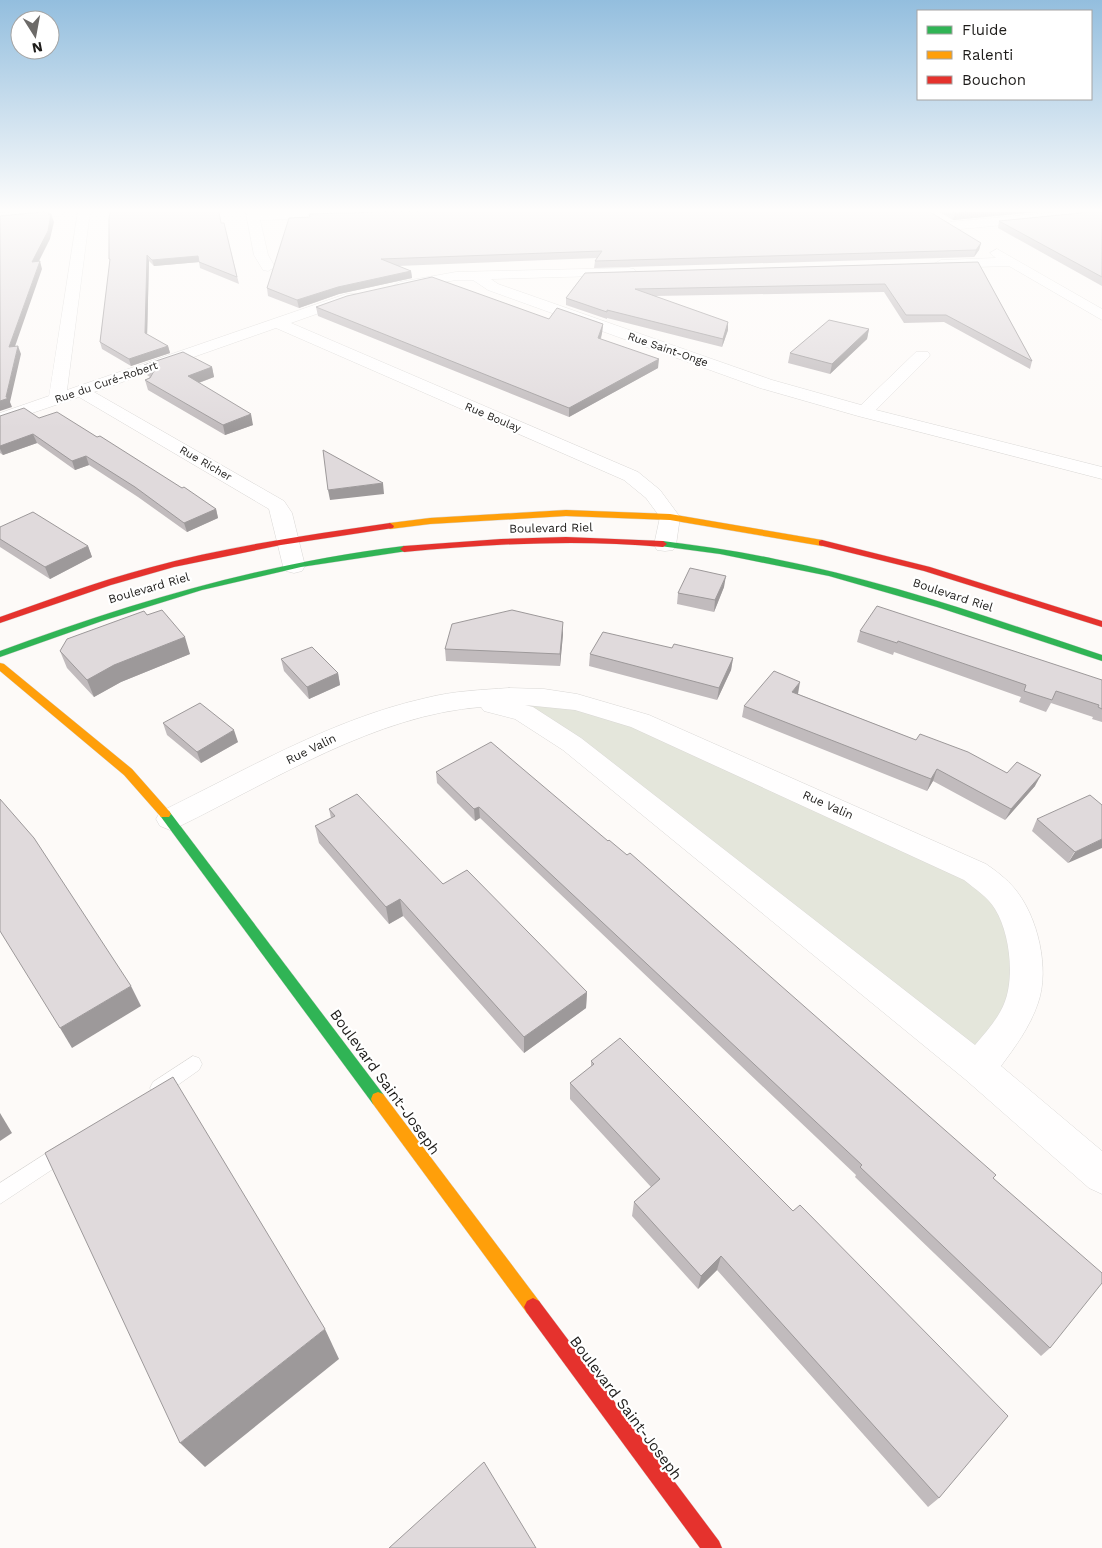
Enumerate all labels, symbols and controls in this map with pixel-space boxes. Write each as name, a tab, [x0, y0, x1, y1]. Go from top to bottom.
north arrow	[10, 10, 60, 60]
legend	[917, 10, 1092, 100]
text: Fluide	[962, 21, 1007, 39]
text: N	[31, 39, 44, 57]
text: Ralenti	[962, 46, 1013, 64]
text: Bouchon	[962, 71, 1026, 89]
street label: Rue Saint-Onge	[626, 330, 710, 369]
street label: Rue du Curé-Robert	[53, 359, 160, 406]
street label: Rue Boulay	[463, 400, 523, 435]
street label: Rue Richer	[177, 443, 235, 484]
street label: Boulevard Riel	[509, 520, 593, 536]
street label: Boulevard Riel	[107, 570, 192, 606]
street label: Boulevard Riel	[911, 575, 995, 615]
street label: Rue Valin	[284, 731, 338, 767]
street label: Rue Valin	[800, 788, 856, 822]
street label: Boulevard Saint-Joseph	[326, 1006, 444, 1158]
street label: Boulevard Saint-Joseph	[566, 1333, 686, 1483]

